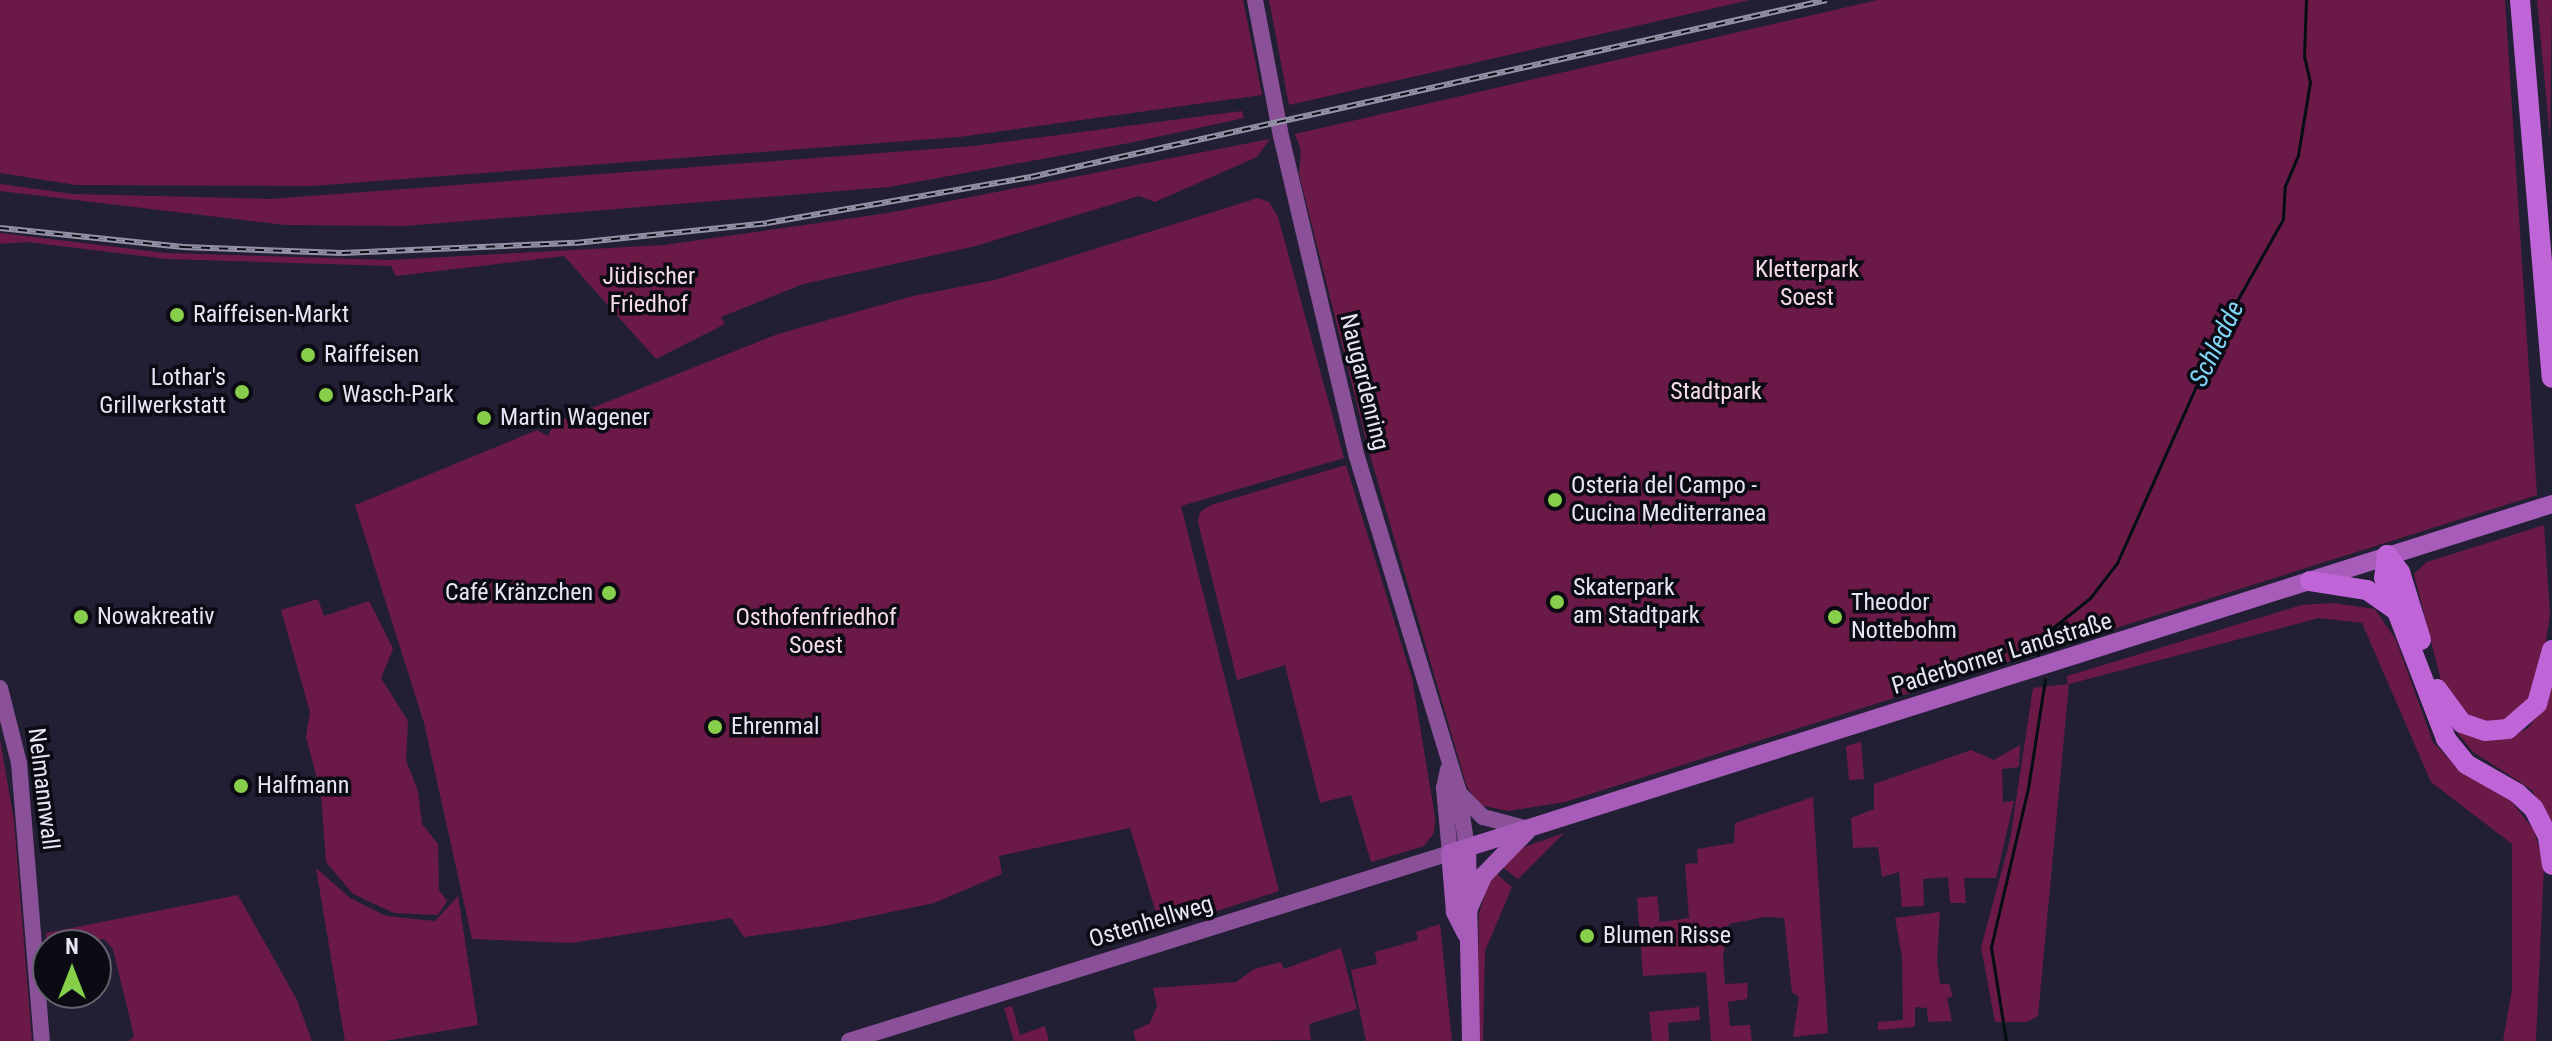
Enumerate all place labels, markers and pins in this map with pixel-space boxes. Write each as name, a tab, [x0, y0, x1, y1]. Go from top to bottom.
place label: Raiffeisen-Markt	[193, 301, 349, 329]
marker: Raiffeisen-Markt	[168, 306, 186, 324]
place label: Raiffeisen	[324, 341, 419, 369]
marker: Raiffeisen	[299, 346, 317, 364]
place label: Lothar's Grillwerkstatt	[99, 364, 226, 420]
place label: Wasch-Park	[342, 381, 454, 409]
marker: Lothar's Grillwerkstatt	[233, 383, 251, 401]
marker: Wasch-Park	[317, 386, 335, 404]
place label: Martin Wagener	[500, 404, 650, 432]
marker: Martin Wagener	[475, 409, 493, 427]
place label: Osteria del Campo - Cucina Mediterranea	[1571, 472, 1767, 528]
marker: Osteria del Campo - Cucina Mediterranea	[1546, 491, 1564, 509]
place label: Skaterpark am Stadtpark	[1573, 574, 1700, 630]
place label: Café Kränzchen	[445, 579, 593, 607]
marker: Café Kränzchen	[600, 584, 618, 602]
place label: Theodor Nottebohm	[1851, 589, 1957, 645]
marker: Skaterpark am Stadtpark	[1548, 593, 1566, 611]
place label: Nowakreativ	[97, 603, 215, 631]
marker: Nowakreativ	[72, 608, 90, 626]
marker: Theodor Nottebohm	[1826, 608, 1844, 626]
place label: Ehrenmal	[731, 713, 820, 741]
marker: Ehrenmal	[706, 718, 724, 736]
place label: Halfmann	[257, 772, 349, 800]
marker: Halfmann	[232, 777, 250, 795]
place label: Blumen Risse	[1603, 922, 1731, 950]
marker: Blumen Risse	[1578, 927, 1596, 945]

